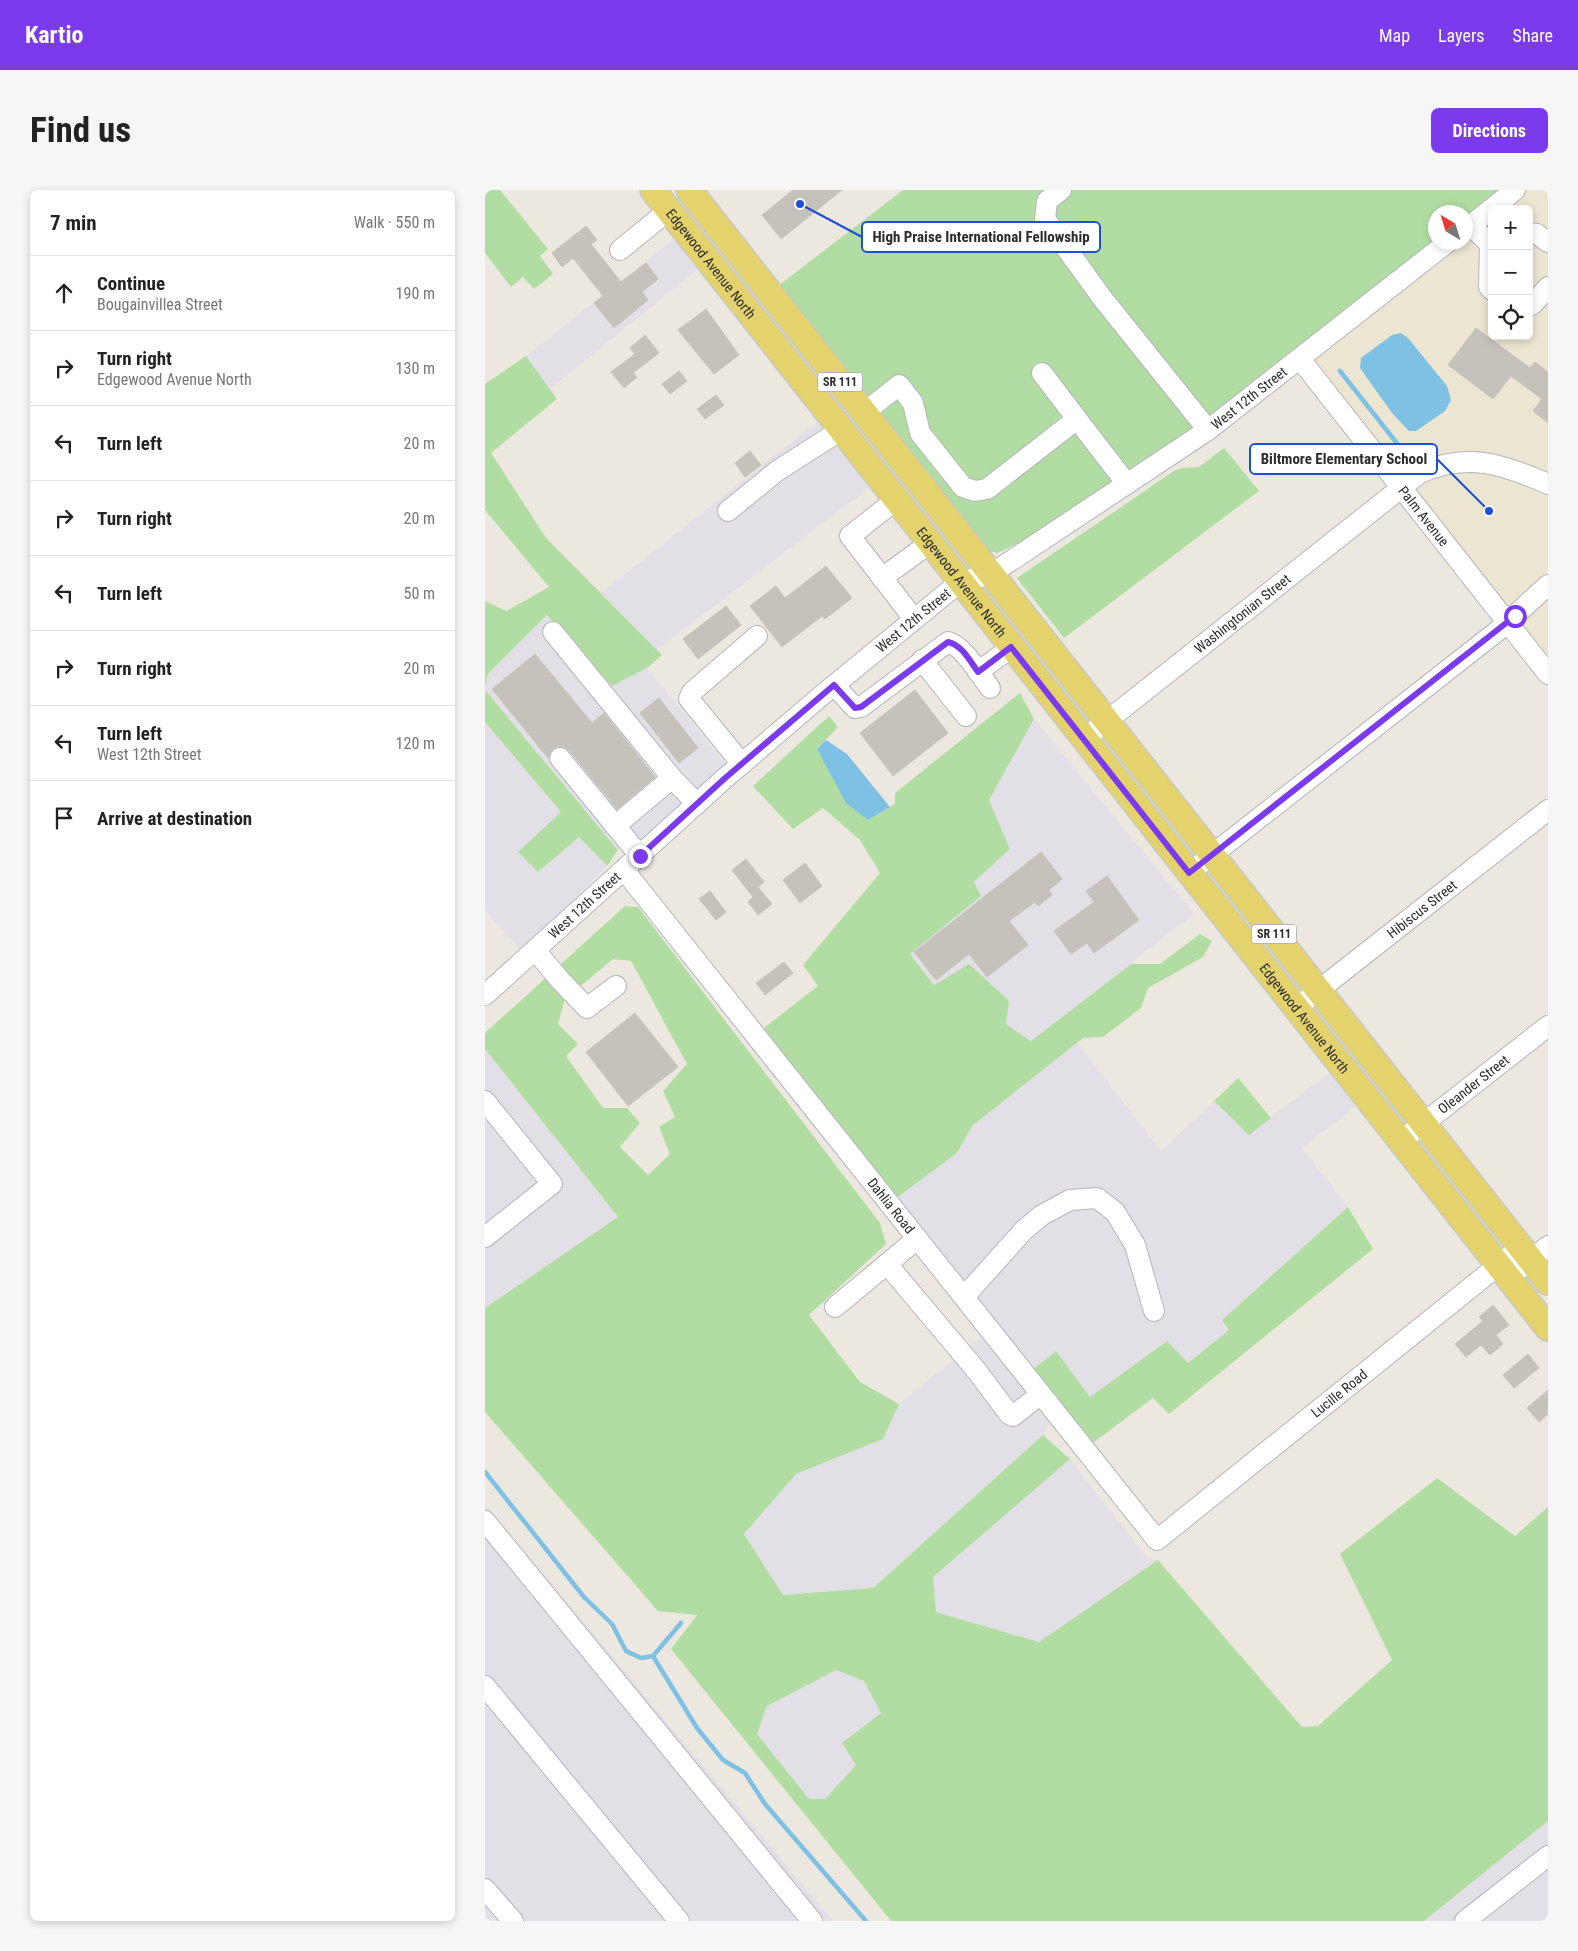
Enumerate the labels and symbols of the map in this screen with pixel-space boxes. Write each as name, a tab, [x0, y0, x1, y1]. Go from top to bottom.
north arrow	[1428, 205, 1473, 250]
street label: Edgewood Avenue North	[663, 206, 759, 322]
callout: High Praise International Fellowship	[862, 222, 1100, 252]
text: High Praise International Fellowship	[872, 228, 1090, 246]
street label: West 12th Street	[1208, 363, 1290, 432]
road number: SR 111	[817, 372, 863, 392]
callout: Biltmore Elementary School	[1250, 444, 1437, 474]
text: Biltmore Elementary School	[1261, 450, 1427, 468]
street label: Palm Avenue	[1395, 483, 1452, 550]
street label: Edgewood Avenue North	[913, 524, 1010, 640]
street label: Washingtonian Street	[1191, 571, 1294, 656]
street label: West 12th Street	[873, 585, 954, 656]
route start	[1504, 605, 1527, 628]
route end	[629, 845, 652, 868]
street label: West 12th Street	[545, 869, 624, 942]
street label: Hibiscus Street	[1384, 877, 1460, 941]
road number: SR 111	[1251, 924, 1297, 944]
street label: Edgewood Avenue North	[1256, 960, 1353, 1077]
street label: Oleander Street	[1435, 1052, 1512, 1117]
street label: Dahlia Road	[864, 1175, 918, 1237]
street label: Lucille Road	[1308, 1366, 1370, 1421]

